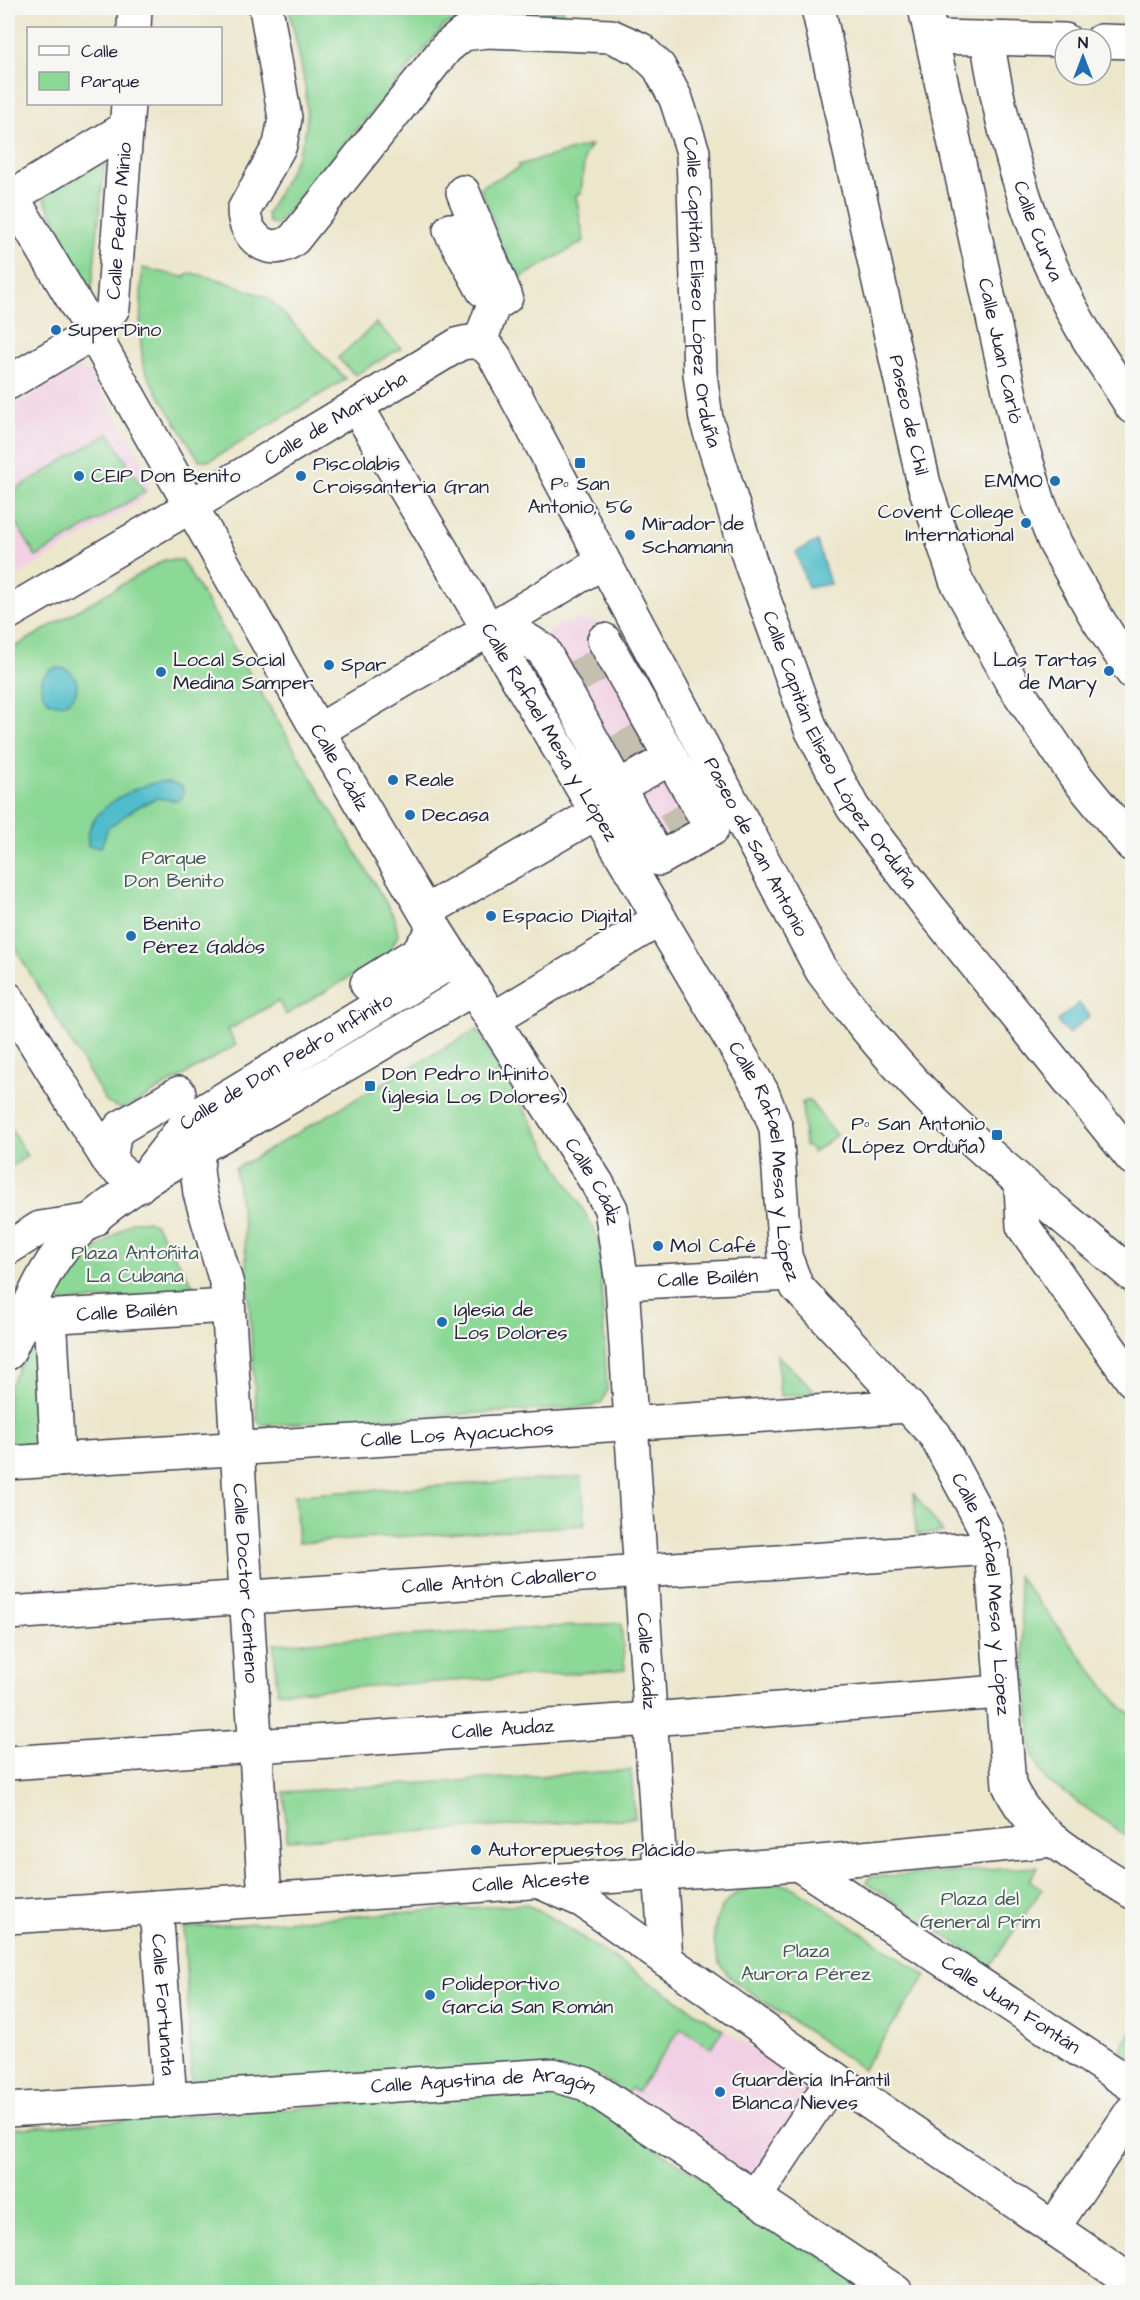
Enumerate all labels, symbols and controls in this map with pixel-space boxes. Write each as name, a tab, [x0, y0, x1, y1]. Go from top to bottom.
legend	[27, 27, 222, 105]
north arrow	[1053, 27, 1113, 87]
text: N	[1078, 32, 1088, 54]
text: Calle	[81, 39, 119, 64]
text: Parque	[81, 69, 140, 94]
street label: Calle Capitán Eliseo López Orduña	[675, 133, 728, 451]
street label: Calle Pedro Minio	[100, 141, 139, 300]
street label: Calle Curva	[1006, 177, 1070, 286]
street label: Calle Juan Carló	[971, 275, 1030, 426]
place label: SuperDino	[68, 316, 161, 344]
marker: SuperDino	[49, 323, 63, 337]
street label: Paseo de Chil	[882, 352, 936, 478]
street label: Calle de Mariucha	[259, 365, 412, 473]
place label: Piscolabis Croissanteria Gran	[313, 450, 489, 501]
marker: Pº San Antonio, 56	[573, 456, 587, 470]
place label: CEIP Don Benito	[91, 462, 240, 490]
place label: EMMO	[985, 467, 1043, 495]
marker: CEIP Don Benito	[72, 469, 86, 483]
marker: Piscolabis Croissanteria Gran	[294, 469, 308, 483]
place label: Pº San Antonio, 56	[528, 470, 633, 521]
marker: EMMO	[1048, 474, 1062, 488]
place label: Covent College International	[878, 498, 1014, 549]
place label: Mirador de Schamann	[642, 510, 745, 561]
marker: Covent College International	[1019, 516, 1033, 530]
marker: Mirador de Schamann	[623, 528, 637, 542]
street label: Calle Capitán Eliseo López Orduña	[755, 607, 924, 894]
street label: Calle Rafael Mesa y López	[474, 618, 625, 847]
place label: Local Social Medina Samper	[173, 646, 313, 697]
place label: Las Tartas de Mary	[993, 646, 1097, 698]
place label: Spar	[341, 651, 386, 679]
marker: Spar	[322, 658, 336, 672]
marker: Las Tartas de Mary	[1102, 664, 1116, 678]
marker: Local Social Medina Samper	[154, 665, 168, 679]
street label: Calle Cádiz	[303, 719, 376, 817]
street label: Paseo de San Antonio	[697, 752, 815, 942]
place label: Reale	[405, 766, 454, 794]
marker: Reale	[386, 773, 400, 787]
place label: Decasa	[422, 801, 489, 829]
marker: Decasa	[403, 808, 417, 822]
park label: Parque Don Benito	[124, 844, 224, 895]
place label: Espacio Digital	[503, 902, 632, 931]
marker: Espacio Digital	[484, 909, 498, 923]
place label: Benito Pérez Galdós	[143, 910, 265, 961]
marker: Benito Pérez Galdós	[124, 929, 138, 943]
street label: Calle de Don Pedro Infinito	[172, 986, 398, 1136]
street label: Calle Rafael Mesa y López	[721, 1036, 808, 1285]
place label: Don Pedro Infinito (iglesia Los Dolores)	[382, 1060, 567, 1112]
marker: Don Pedro Infinito (iglesia Los Dolores)	[363, 1079, 377, 1093]
place label: Pº San Antonio (López Orduña)	[842, 1110, 985, 1161]
marker: Pº San Antonio (López Orduña)	[990, 1128, 1004, 1142]
street label: Calle Cádiz	[558, 1132, 627, 1227]
place label: Mol Café	[670, 1232, 756, 1260]
park label: Plaza Antoñita La Cubana	[71, 1239, 199, 1290]
marker: Mol Café	[651, 1239, 665, 1253]
street label: Calle Bailén	[657, 1262, 759, 1295]
street label: Calle Bailén	[76, 1295, 178, 1329]
place label: Iglesia de Los Dolores	[454, 1296, 568, 1347]
marker: Iglesia de Los Dolores	[435, 1315, 449, 1329]
street label: Calle Los Ayacuchos	[360, 1414, 554, 1455]
street label: Calle Rafael Mesa y López	[944, 1468, 1018, 1717]
street label: Calle Doctor Centeno	[225, 1483, 266, 1684]
street label: Calle Antón Caballero	[401, 1560, 597, 1601]
street label: Calle Cádiz	[629, 1612, 664, 1710]
street label: Calle Audaz	[451, 1712, 555, 1747]
place label: Autorepuestos Plácido	[488, 1836, 695, 1864]
marker: Autorepuestos Plácido	[469, 1843, 483, 1857]
street label: Calle Alceste	[471, 1864, 591, 1900]
park label: Plaza del General Prim	[920, 1885, 1041, 1936]
street label: Calle Fortunata	[144, 1933, 182, 2077]
park label: Plaza Aurora Pérez	[741, 1937, 871, 1988]
street label: Calle Juan Fontán	[935, 1948, 1086, 2061]
place label: Polideportivo García San Román	[442, 1970, 613, 2021]
marker: Polideportivo García San Román	[423, 1988, 437, 2002]
street label: Calle Agustina de Aragón	[370, 2061, 602, 2101]
place label: Guardería Infantil Blanca Nieves	[732, 2066, 890, 2117]
marker: Guardería Infantil Blanca Nieves	[713, 2085, 727, 2099]

